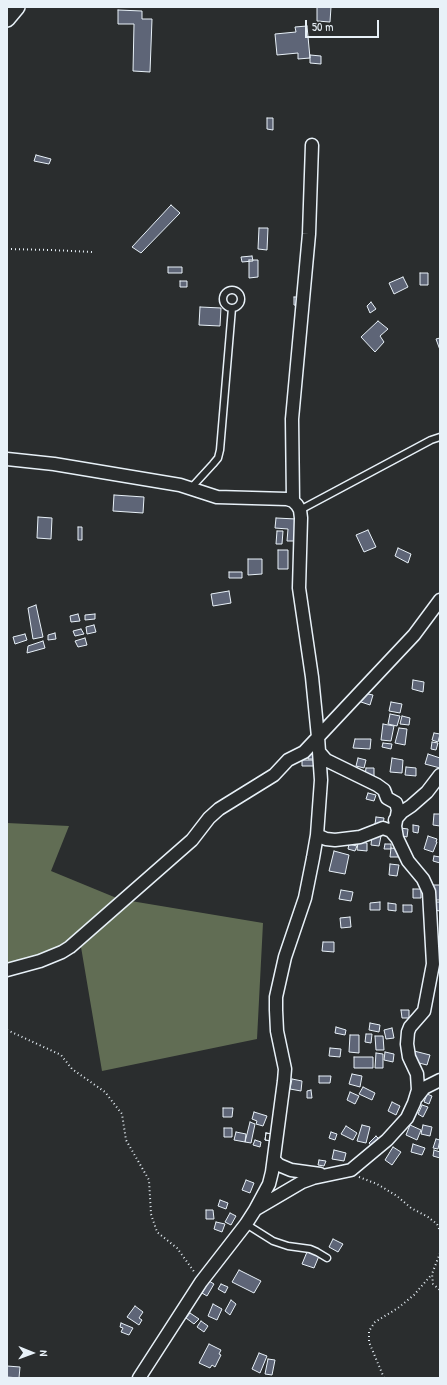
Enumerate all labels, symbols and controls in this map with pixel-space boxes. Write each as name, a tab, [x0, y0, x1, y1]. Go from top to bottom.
scale bar	[307, 12, 381, 38]
text: 50 m	[312, 18, 333, 35]
north arrow	[12, 1333, 52, 1373]
text: N	[37, 1350, 51, 1356]

